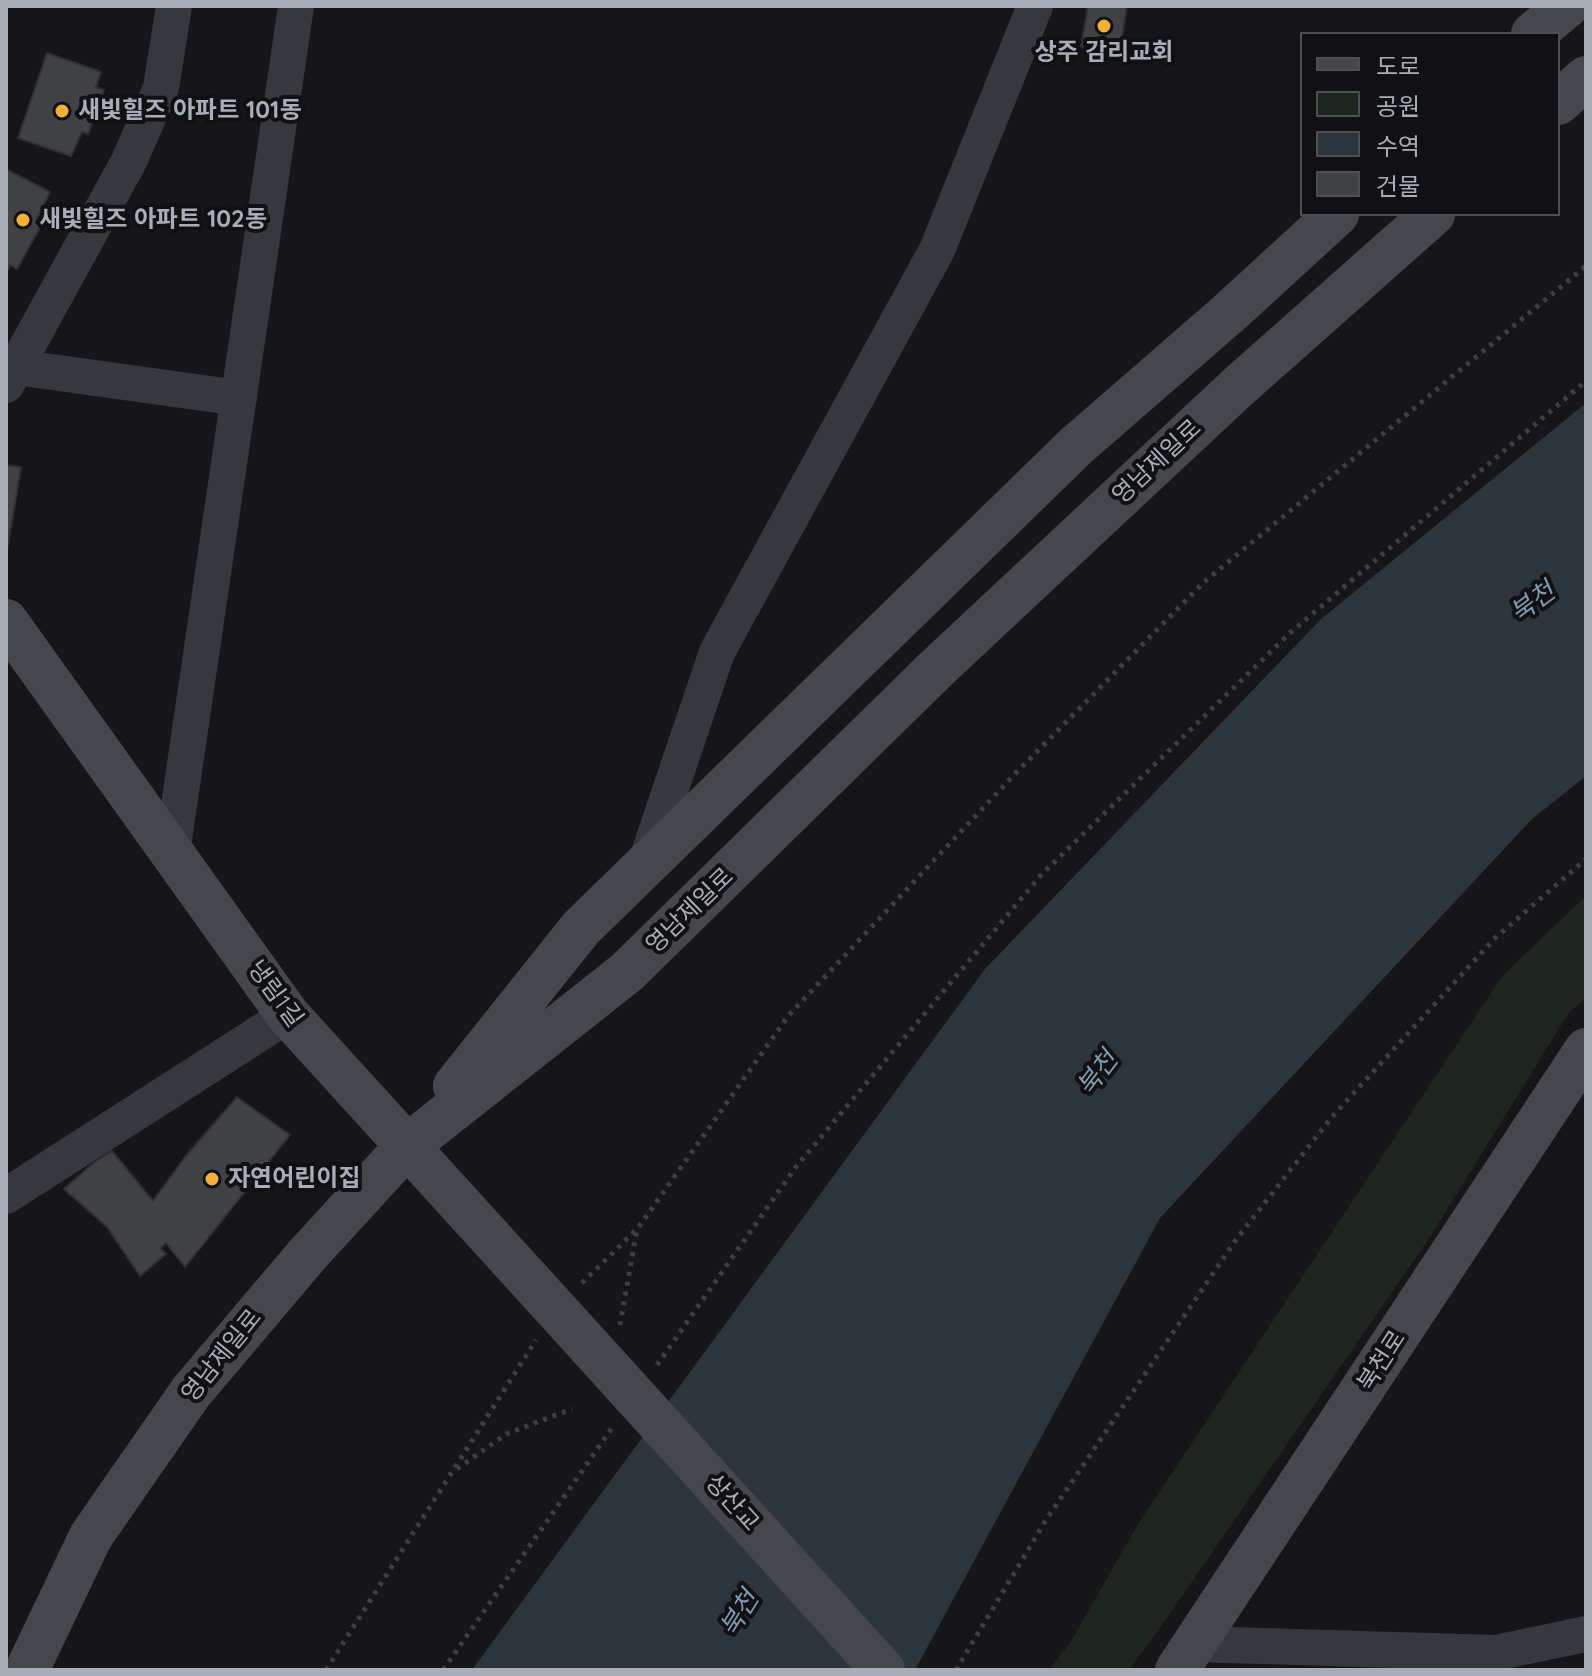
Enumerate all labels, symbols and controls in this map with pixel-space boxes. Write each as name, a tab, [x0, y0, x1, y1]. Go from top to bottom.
marker: 상주 감리교회	[1095, 17, 1113, 35]
legend	[1300, 32, 1560, 216]
place label: 상주 감리교회	[1034, 39, 1174, 67]
text: 도로	[1376, 51, 1420, 81]
text: 공원	[1376, 91, 1420, 121]
place label: 새빛힐즈 아파트 101동	[78, 97, 301, 125]
marker: 새빛힐즈 아파트 101동	[53, 102, 71, 120]
text: 수역	[1376, 131, 1420, 161]
text: 건물	[1376, 171, 1420, 201]
place label: 새빛힐즈 아파트 102동	[39, 206, 267, 234]
marker: 새빛힐즈 아파트 102동	[14, 211, 32, 229]
street label: 영남제일로	[1107, 414, 1207, 510]
water label: 북천	[1505, 576, 1561, 630]
street label: 영남제일로	[640, 862, 740, 960]
street label: 냉림1길	[241, 955, 309, 1033]
water label: 북천	[1071, 1046, 1125, 1102]
place label: 자연어린이집	[228, 1165, 360, 1193]
marker: 자연어린이집	[203, 1170, 221, 1188]
street label: 영남제일로	[176, 1304, 268, 1408]
street label: 북천로	[1352, 1325, 1412, 1397]
street label: 상산교	[699, 1469, 765, 1537]
water label: 북천	[714, 1585, 766, 1643]

